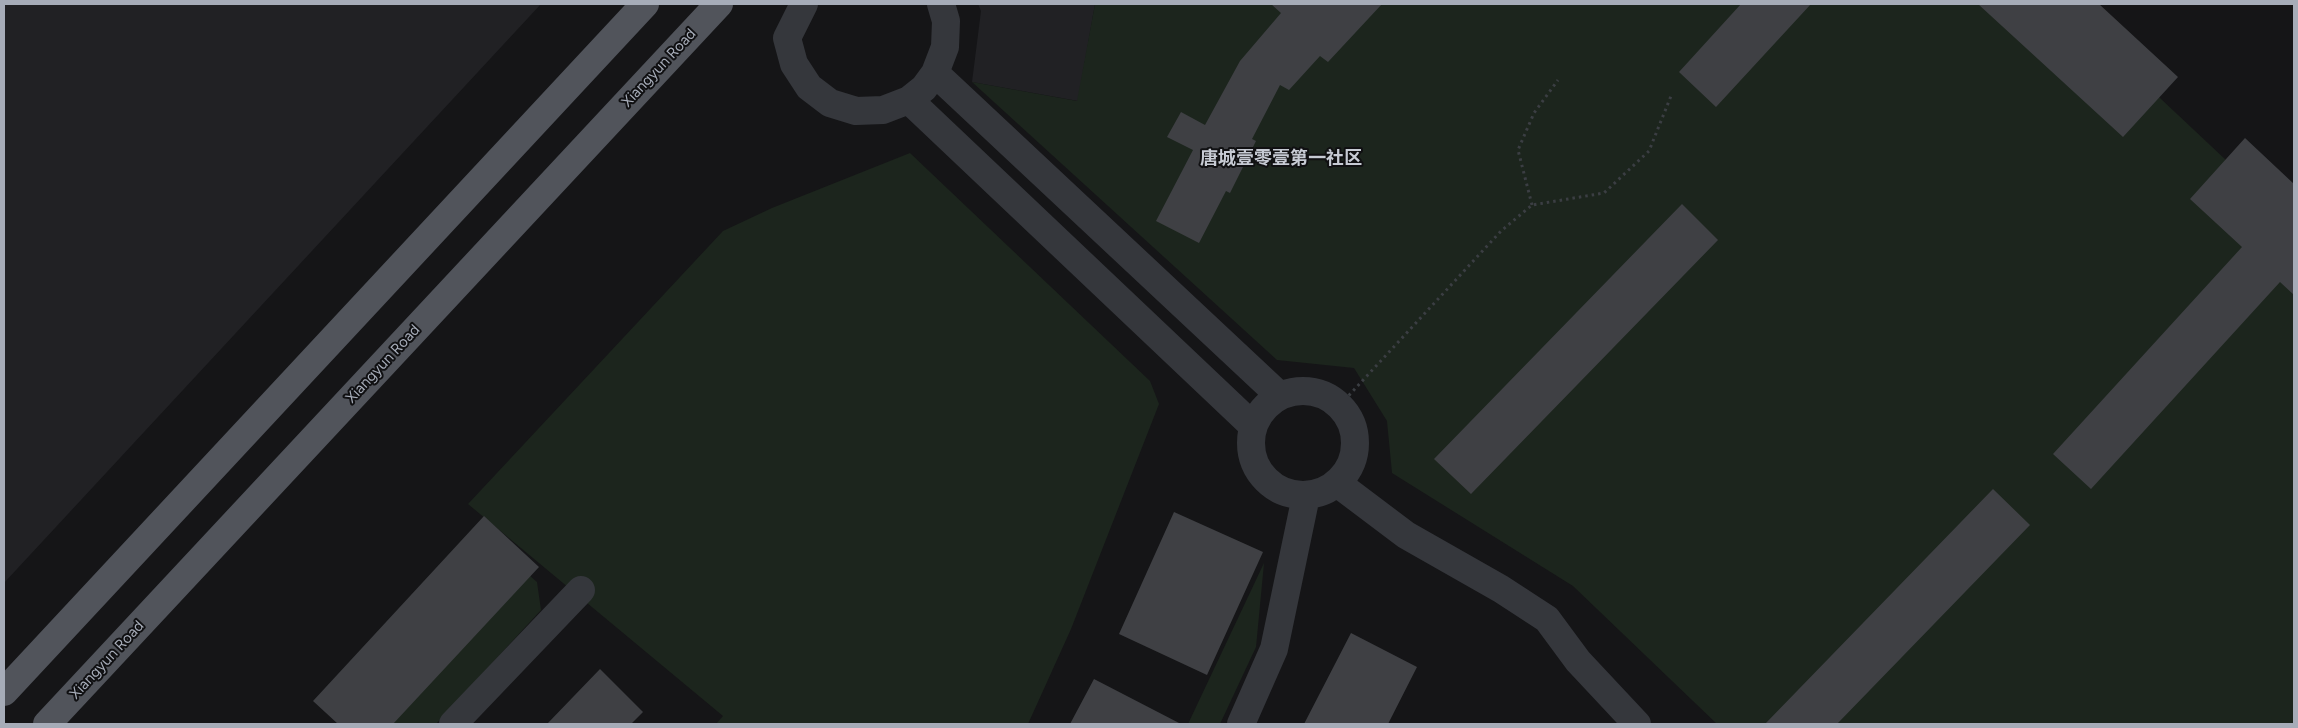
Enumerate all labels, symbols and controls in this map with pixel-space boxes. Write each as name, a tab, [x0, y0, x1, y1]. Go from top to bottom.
street label: Xiangyun Road	[618, 25, 700, 111]
district label: 唐城壹零壹第一社区	[1200, 148, 1362, 170]
street label: Xiangyun Road	[342, 321, 424, 407]
street label: Xiangyun Road	[66, 617, 148, 703]

